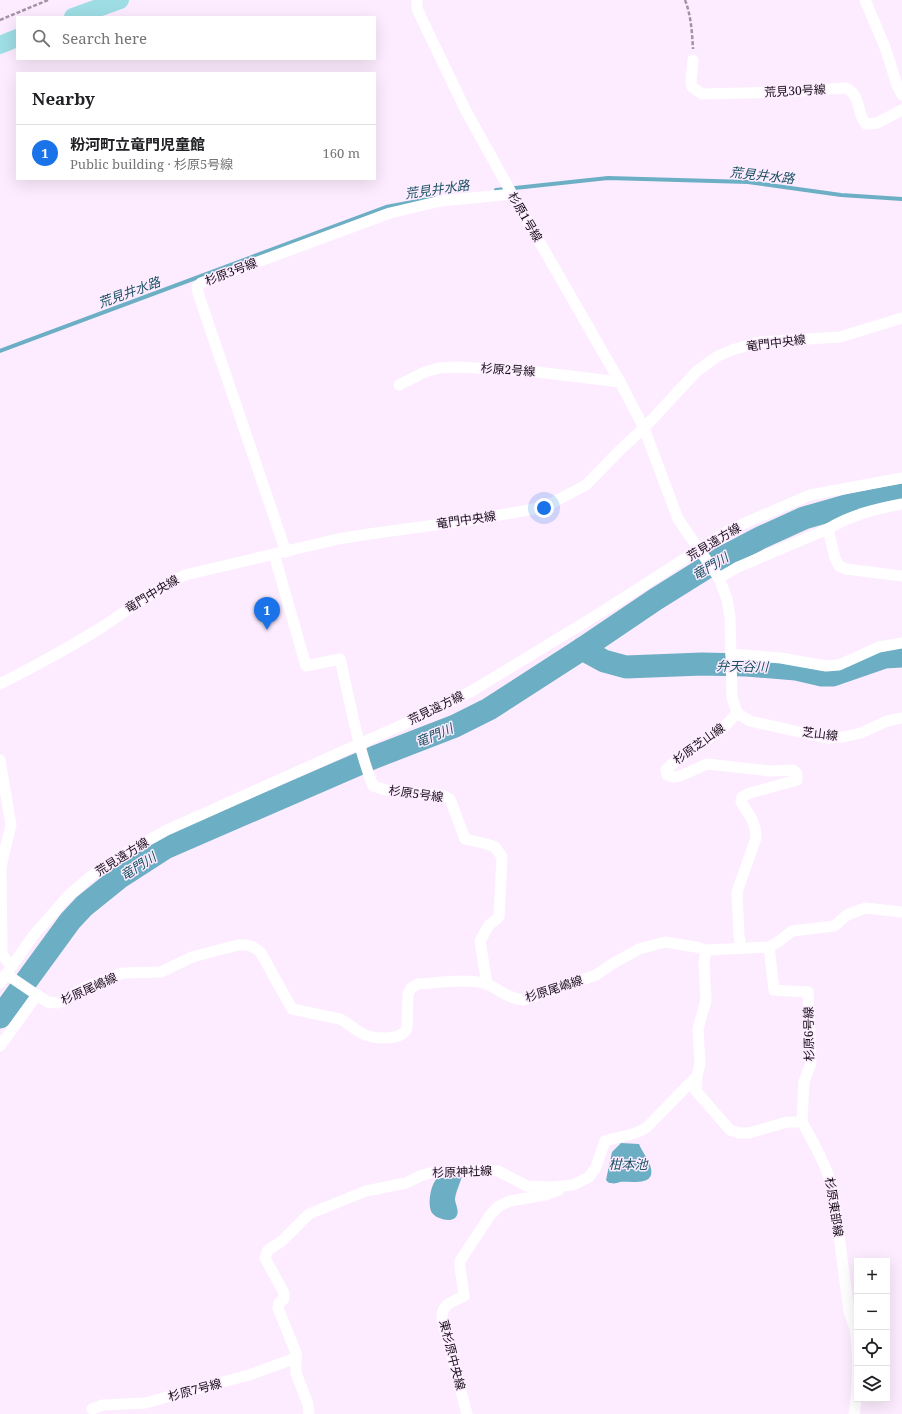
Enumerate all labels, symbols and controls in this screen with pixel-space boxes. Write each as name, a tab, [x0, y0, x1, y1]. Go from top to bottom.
search box	[16, 16, 376, 60]
icon: search	[30, 27, 52, 49]
text: Search here	[62, 28, 147, 48]
street label: 荒見30号線	[764, 80, 826, 101]
text: Nearby	[32, 87, 95, 110]
text: 粉河町立竜門児童館	[70, 134, 205, 154]
text: 1	[41, 144, 49, 162]
text: 160 m	[323, 144, 360, 162]
text: Public building · 杉原5号線	[70, 155, 233, 173]
water label: 荒見井水路	[729, 163, 796, 187]
water label: 荒見井水路	[404, 175, 471, 202]
street label: 杉原1号線	[504, 189, 546, 245]
street label: 杉原3号線	[202, 254, 259, 289]
water label: 荒見井水路	[95, 272, 164, 312]
street label: 竜門中央線	[745, 330, 807, 355]
street label: 杉原2号線	[480, 359, 536, 380]
your location	[534, 498, 554, 518]
street label: 竜門中央線	[435, 507, 497, 532]
street label: 荒見遠方線	[684, 519, 744, 564]
water label: 竜門川	[689, 547, 733, 584]
street label: 竜門中央線	[122, 571, 182, 616]
pin: 1	[254, 597, 280, 630]
water label: 弁天谷川	[716, 657, 770, 675]
street label: 荒見遠方線	[405, 687, 466, 728]
water label: 竜門川	[413, 718, 457, 751]
street label: 杉原芝山線	[669, 719, 728, 768]
street label: 芝山線	[801, 723, 839, 744]
street label: 杉原5号線	[388, 781, 444, 806]
street label: 荒見遠方線	[92, 833, 152, 880]
water label: 竜門川	[117, 847, 161, 884]
street label: 杉原尾嶋線	[58, 969, 120, 1009]
street label: 杉原尾嶋線	[523, 971, 585, 1006]
street label: 杉原6号線	[800, 1007, 817, 1062]
water label: 柑本池	[608, 1155, 649, 1173]
street label: 杉原神社線	[432, 1162, 492, 1181]
street label: 杉原東部線	[821, 1176, 848, 1238]
map controls	[854, 1258, 890, 1402]
button: +	[854, 1258, 890, 1294]
button: −	[854, 1294, 890, 1330]
street label: 東杉原中央線	[436, 1318, 469, 1392]
button: locate	[854, 1330, 890, 1366]
button: layers	[854, 1366, 890, 1402]
street label: 杉原7号線	[166, 1374, 223, 1405]

